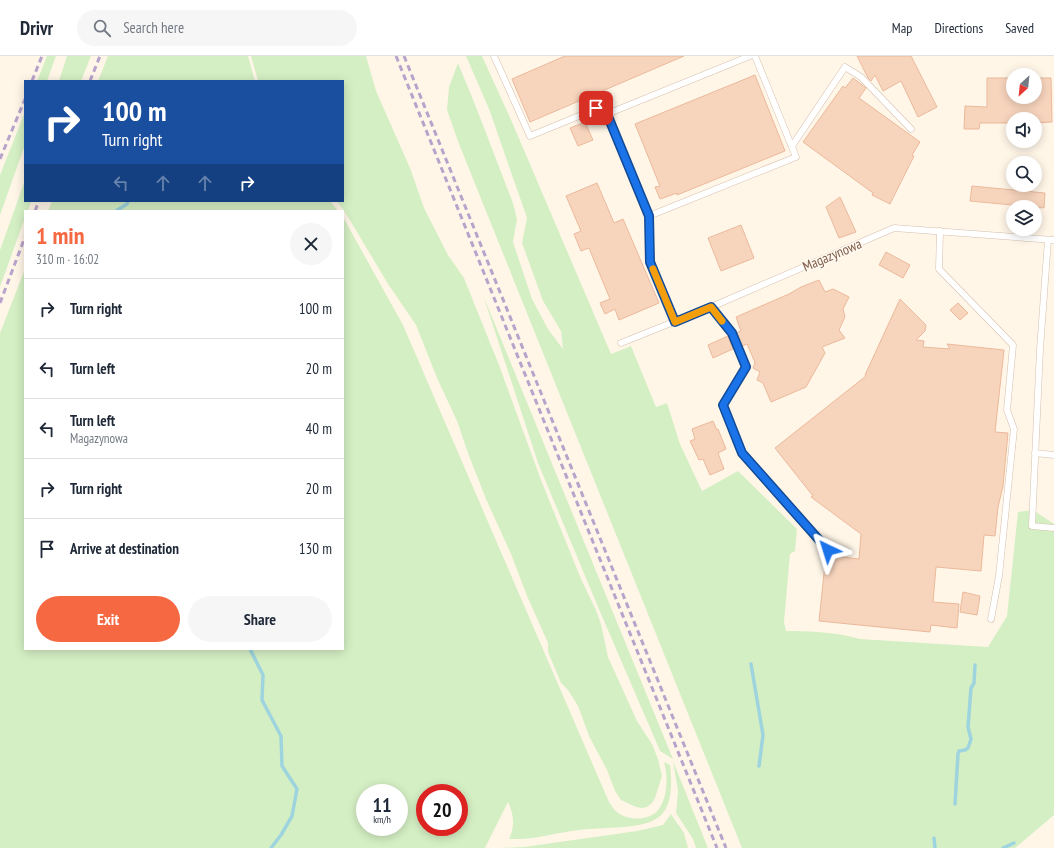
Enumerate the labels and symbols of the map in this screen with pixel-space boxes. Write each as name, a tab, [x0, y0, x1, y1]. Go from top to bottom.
north arrow	[1006, 68, 1042, 104]
pin	[579, 91, 613, 125]
street label: Magazynowa	[800, 235, 864, 275]
position arrow	[807, 529, 849, 571]
speed limit sign: 20	[416, 784, 468, 836]

